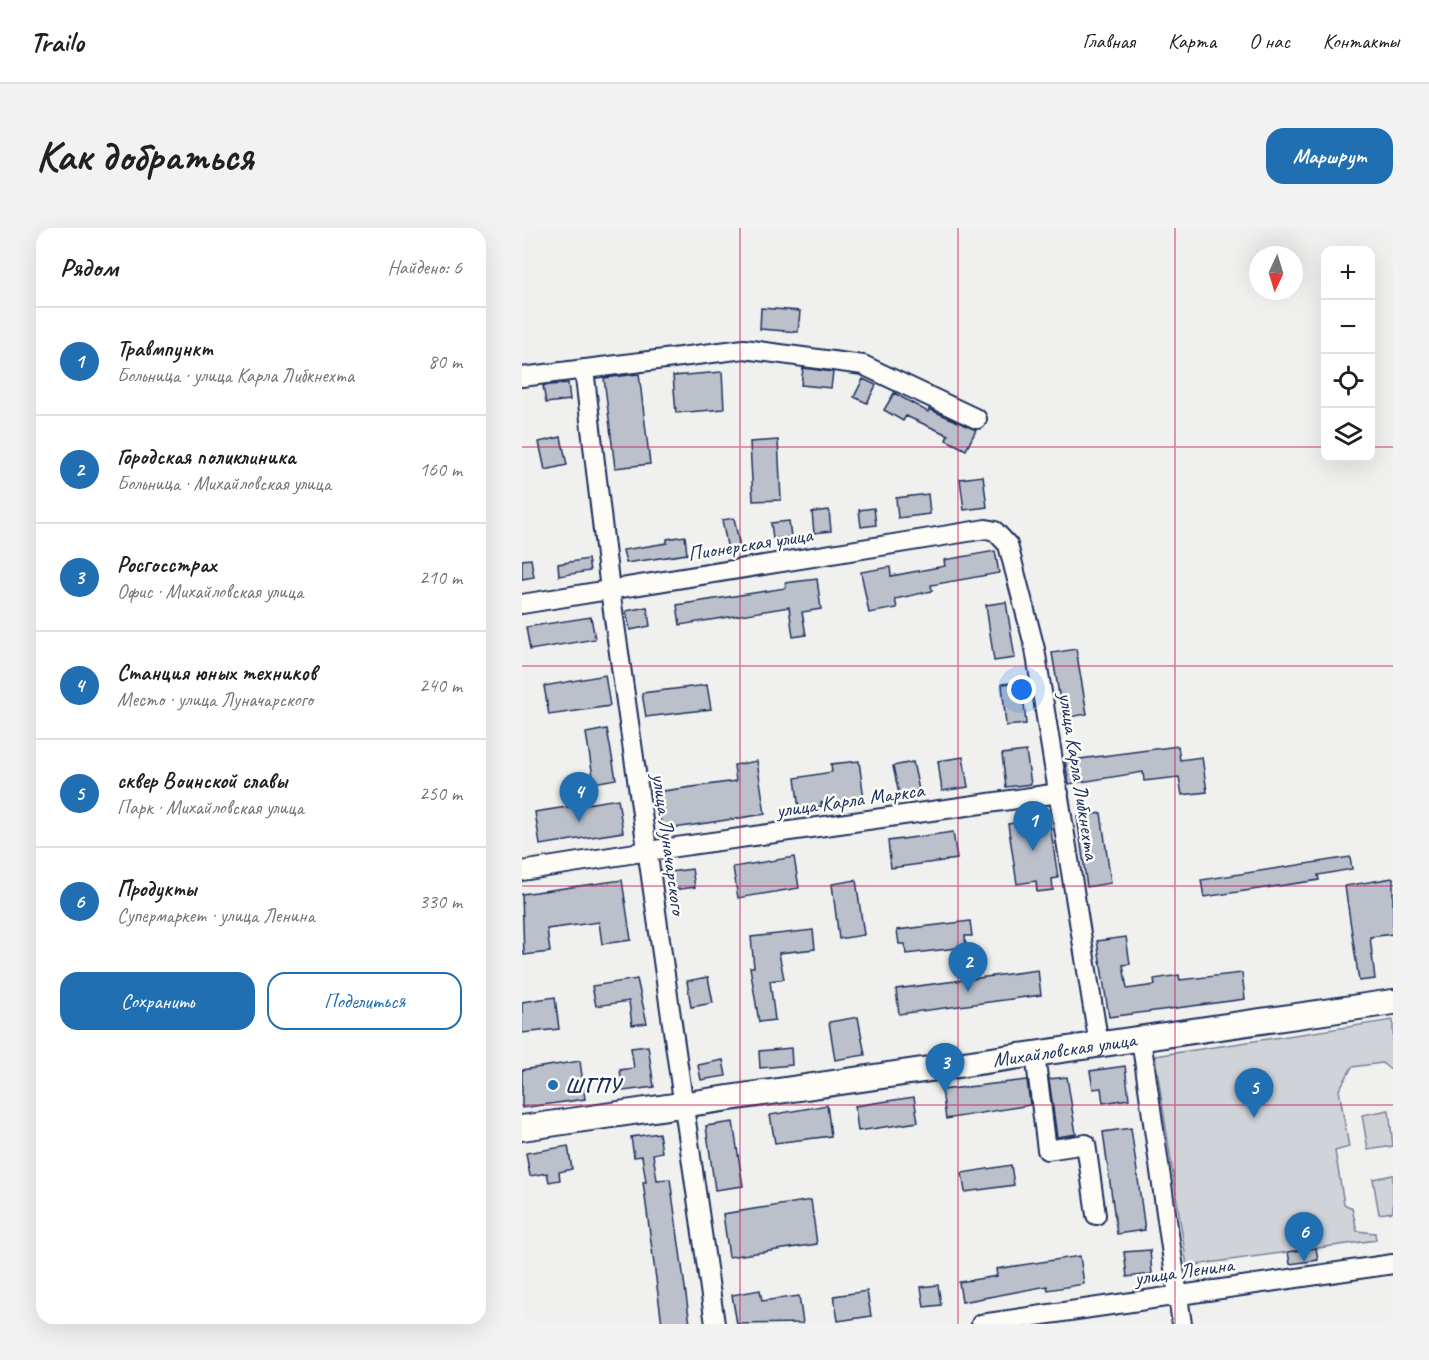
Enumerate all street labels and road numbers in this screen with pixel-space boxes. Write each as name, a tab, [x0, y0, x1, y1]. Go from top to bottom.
street label: Пионерская улица	[686, 521, 816, 567]
street label: улица Карла Либкнехта	[1053, 689, 1105, 863]
street label: улица Луначарского	[646, 770, 692, 919]
street label: улица Карла Маркса	[772, 777, 927, 824]
street label: Михайловская улица	[991, 1026, 1140, 1073]
street label: улица Ленина	[1131, 1251, 1238, 1291]

